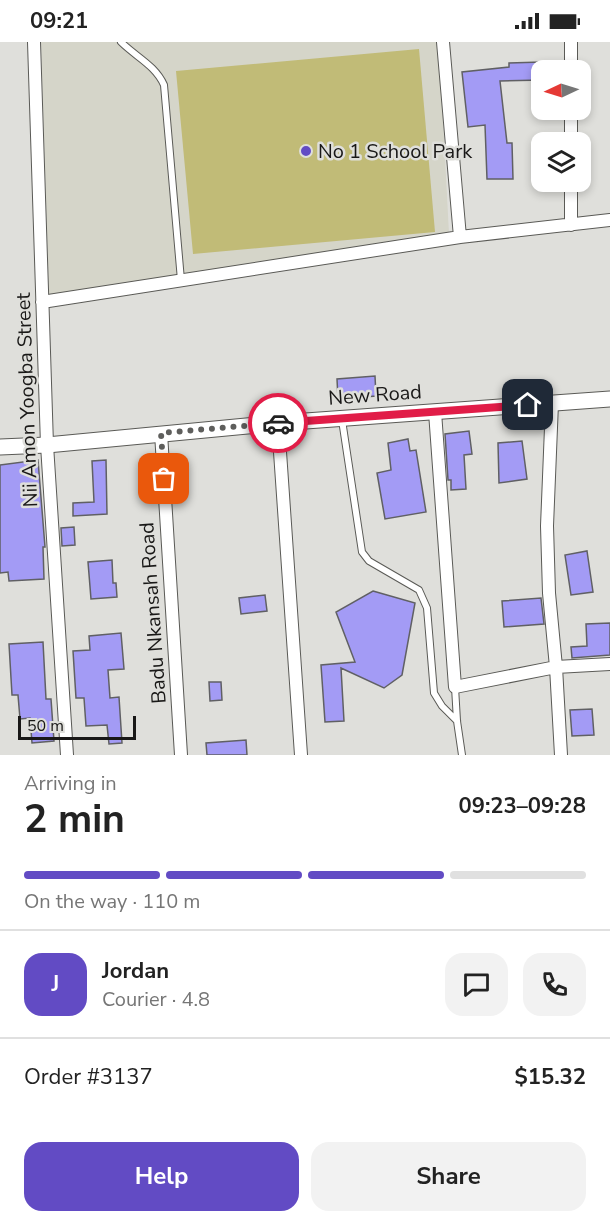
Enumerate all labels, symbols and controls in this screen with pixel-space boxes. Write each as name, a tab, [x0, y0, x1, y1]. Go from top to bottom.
text: 09:21	[30, 6, 88, 36]
north arrow	[531, 60, 591, 120]
map controls	[531, 60, 591, 192]
button: layers	[531, 132, 591, 192]
place label: No 1 School Park	[318, 138, 473, 165]
marker: No 1 School Park	[299, 144, 313, 158]
street label: Nii Amon Yoogba Street	[10, 291, 44, 508]
street label: New Road	[327, 378, 423, 412]
pin	[502, 379, 553, 430]
icon: home	[511, 388, 544, 421]
courier	[248, 393, 308, 453]
icon: car	[262, 407, 295, 440]
pin	[138, 453, 189, 504]
icon: bag	[147, 462, 180, 495]
street label: Badu Nkansah Road	[133, 521, 173, 705]
scale bar	[18, 713, 136, 740]
text: 50 m	[27, 715, 64, 737]
text: Arriving in	[24, 770, 117, 797]
text: 09:23–09:28	[458, 791, 586, 821]
text: 2 min	[24, 793, 125, 846]
text: On the way · 110 m	[24, 888, 200, 915]
button: chat	[445, 953, 508, 1016]
button: phone	[523, 953, 586, 1016]
text: Jordan	[102, 956, 169, 986]
text: J	[52, 969, 59, 999]
text: Courier · 4.8	[102, 986, 210, 1013]
text: Order #3137	[24, 1062, 153, 1092]
text: $15.32	[515, 1062, 586, 1092]
button: Help	[24, 1142, 299, 1211]
button: Share	[311, 1142, 586, 1211]

